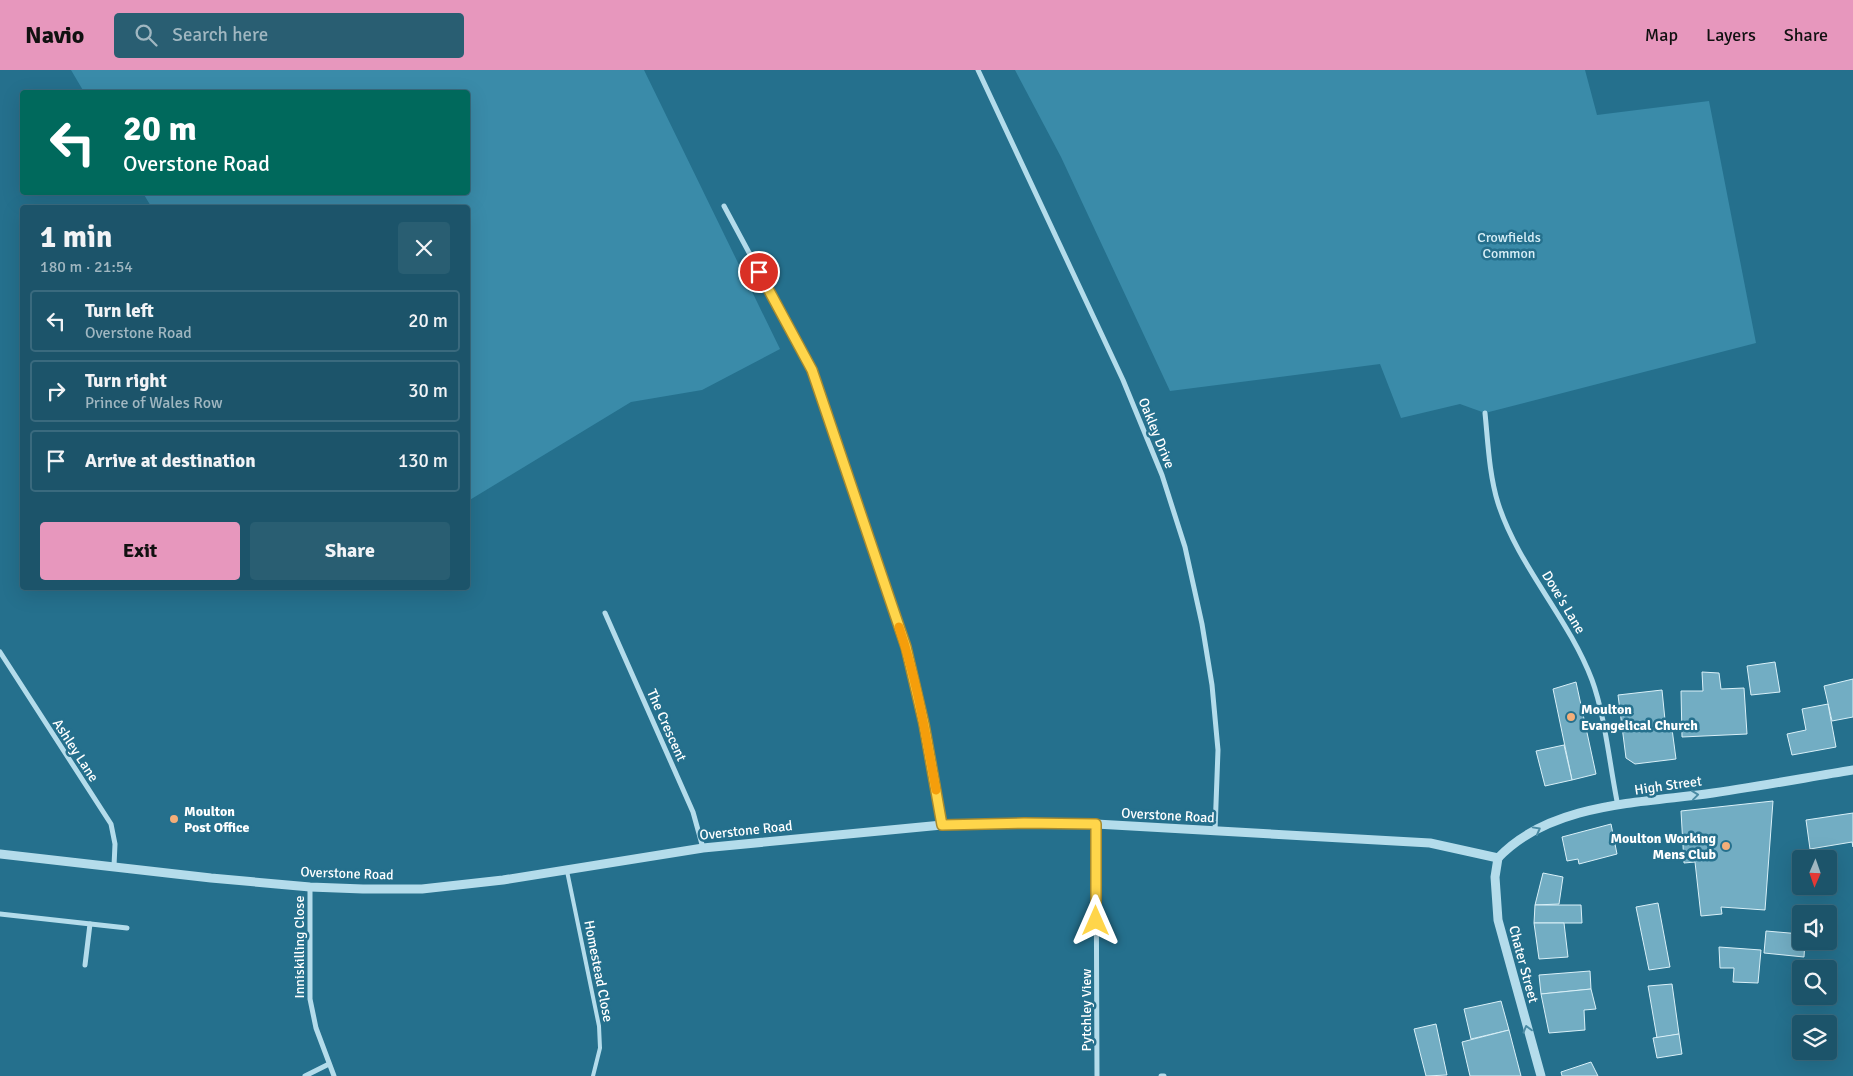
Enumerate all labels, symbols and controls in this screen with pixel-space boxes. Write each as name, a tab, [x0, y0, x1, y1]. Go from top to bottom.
search box	[114, 13, 464, 58]
text: Navio	[25, 20, 84, 50]
icon: search	[132, 21, 160, 49]
text: Search here	[172, 23, 268, 47]
text: Map	[1645, 24, 1678, 46]
text: Layers	[1706, 24, 1756, 46]
text: Share	[1784, 24, 1828, 46]
text: 20 m	[123, 107, 197, 150]
icon: left	[40, 110, 105, 175]
text: Overstone Road	[123, 150, 270, 177]
text: 1 min	[40, 219, 112, 256]
button: close	[398, 222, 450, 274]
park label: Crowfields Common	[1477, 229, 1541, 262]
pin	[738, 251, 780, 293]
text: 180 m · 21:54	[40, 257, 133, 277]
icon: arrive	[745, 258, 773, 286]
text: Turn left	[85, 299, 154, 323]
icon: left	[42, 307, 70, 335]
text: 20 m	[408, 309, 448, 333]
text: Overstone Road	[85, 323, 192, 343]
text: Turn right	[85, 369, 167, 393]
icon: right	[42, 377, 70, 405]
text: 30 m	[408, 379, 448, 403]
text: Prince of Wales Row	[85, 393, 222, 413]
street label: Oakley Drive	[1135, 395, 1178, 471]
icon: arrive	[42, 447, 70, 475]
text: Arrive at destination	[85, 449, 256, 473]
text: 130 m	[398, 449, 448, 473]
button: Exit	[40, 522, 240, 580]
button: Share	[250, 522, 450, 580]
street label: Dove's Lane	[1538, 568, 1589, 637]
street label: The Crescent	[643, 687, 690, 764]
place label: Moulton Evangelical Church	[1581, 701, 1698, 734]
marker: Moulton Evangelical Church	[1565, 711, 1577, 723]
street label: Ashley Lane	[49, 716, 102, 785]
street label: High Street	[1633, 772, 1703, 799]
one-way arrow	[1692, 790, 1700, 801]
place label: Moulton Post Office	[184, 803, 250, 836]
street label: Overstone Road	[1121, 805, 1215, 826]
marker: Moulton Post Office	[168, 813, 180, 825]
street label: Overstone Road	[699, 817, 793, 844]
one-way arrow	[1532, 826, 1541, 836]
place label: Moulton Working Mens Club	[1610, 830, 1716, 863]
marker: Moulton Working Mens Club	[1720, 840, 1732, 852]
north arrow	[1792, 850, 1838, 895]
map controls	[1792, 850, 1837, 1060]
street label: Overstone Road	[300, 863, 394, 884]
position arrow	[1069, 894, 1121, 946]
street label: Inniskilling Close	[291, 896, 308, 998]
button: sound	[1792, 905, 1837, 950]
street label: Homestead Close	[580, 919, 617, 1023]
street label: Chater Street	[1505, 924, 1542, 1005]
button: search	[1792, 960, 1837, 1005]
street label: Pytchley View	[1078, 969, 1095, 1051]
button: layers	[1792, 1015, 1837, 1060]
one-way arrow	[1523, 1026, 1533, 1034]

